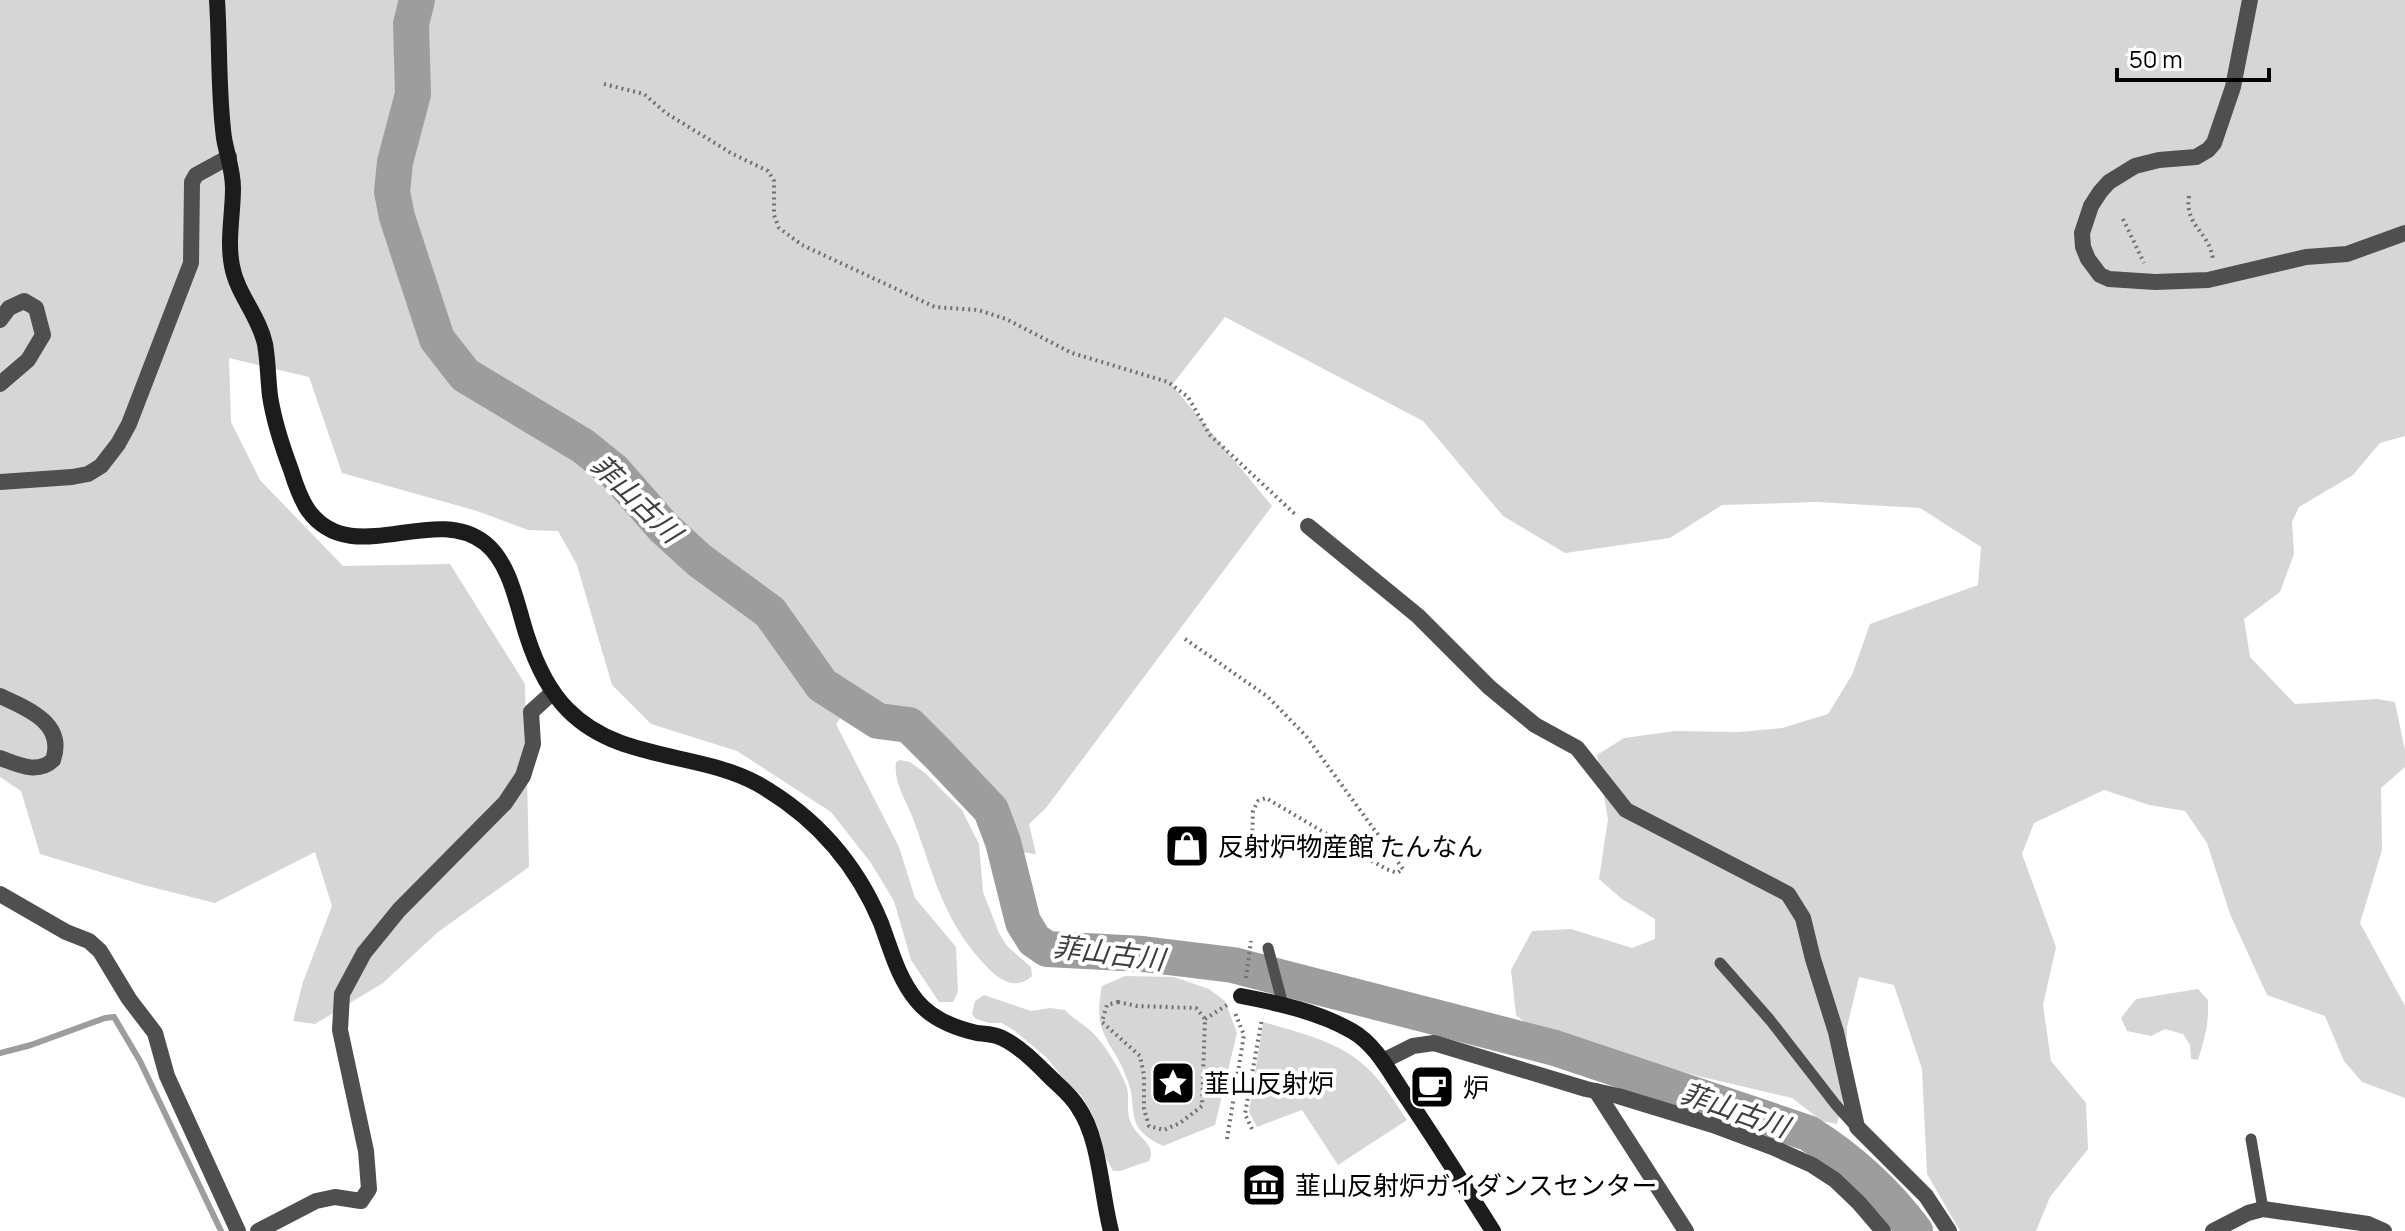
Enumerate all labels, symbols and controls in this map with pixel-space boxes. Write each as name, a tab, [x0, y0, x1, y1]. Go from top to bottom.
scale bar	[2117, 32, 2269, 82]
text: 50 m	[2129, 42, 2183, 75]
water label: 菲山古川	[584, 445, 693, 553]
shop icon: 反射炉物産館 たんなん	[1163, 822, 1211, 870]
place label: 反射炉物産館 たんなん	[1218, 828, 1483, 864]
water label: 菲山古川	[1051, 926, 1170, 978]
place icon: 韮山反射炉	[1149, 1059, 1197, 1107]
cafe icon: 炉	[1408, 1063, 1456, 1111]
place label: 韮山反射炉	[1204, 1065, 1334, 1101]
place label: 炉	[1463, 1069, 1489, 1105]
water label: 菲山古川	[1676, 1073, 1797, 1146]
museum icon: 韮山反射炉ガイダンスセンター	[1240, 1161, 1288, 1209]
place label: 韮山反射炉ガイダンスセンター	[1295, 1167, 1657, 1203]

